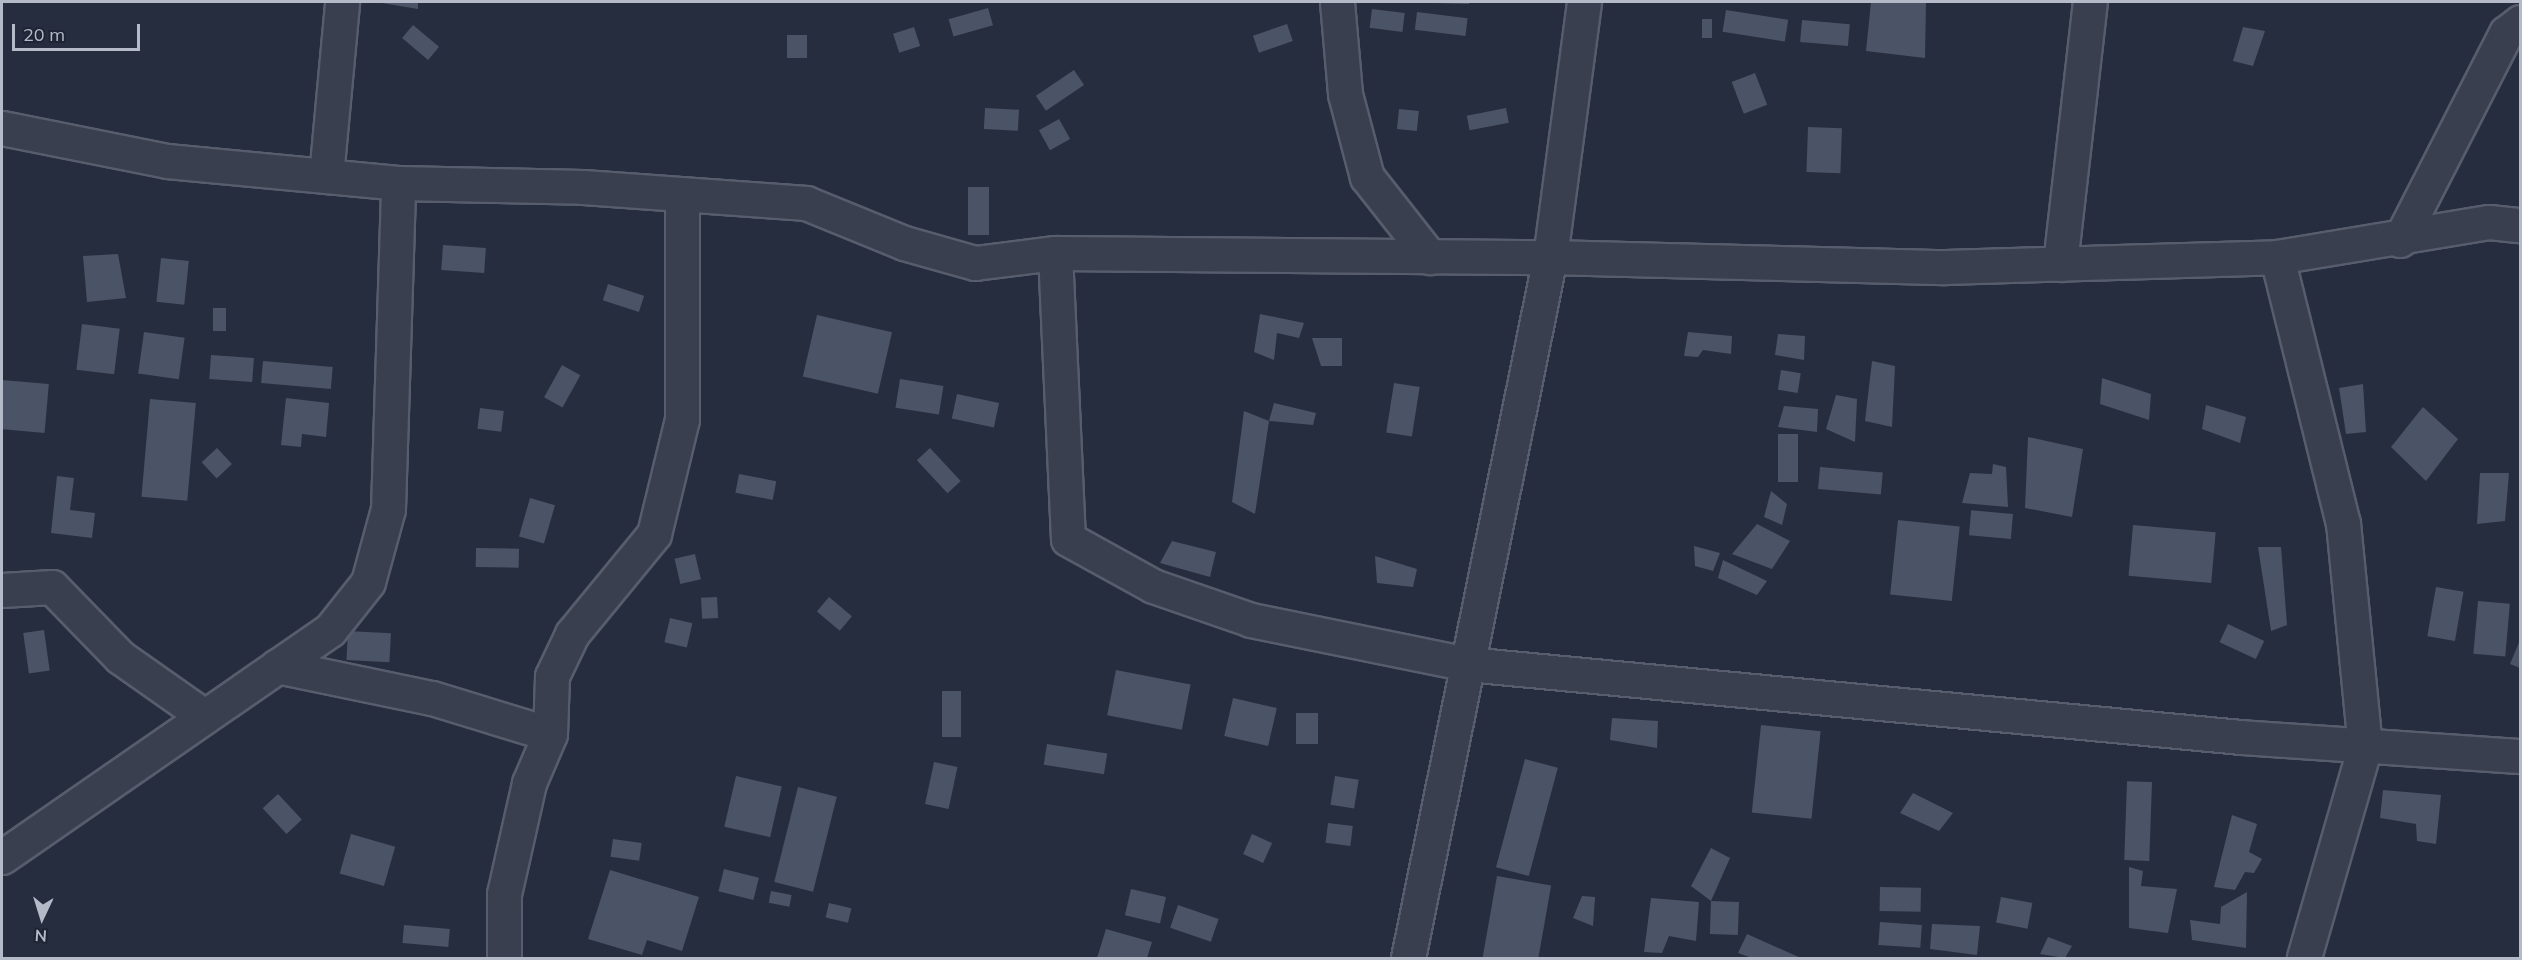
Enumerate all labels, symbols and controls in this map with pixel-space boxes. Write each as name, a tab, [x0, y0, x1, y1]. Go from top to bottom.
scale bar	[15, 12, 142, 50]
text: 20 m	[23, 23, 65, 46]
north arrow	[12, 888, 72, 948]
text: N	[34, 926, 47, 946]

